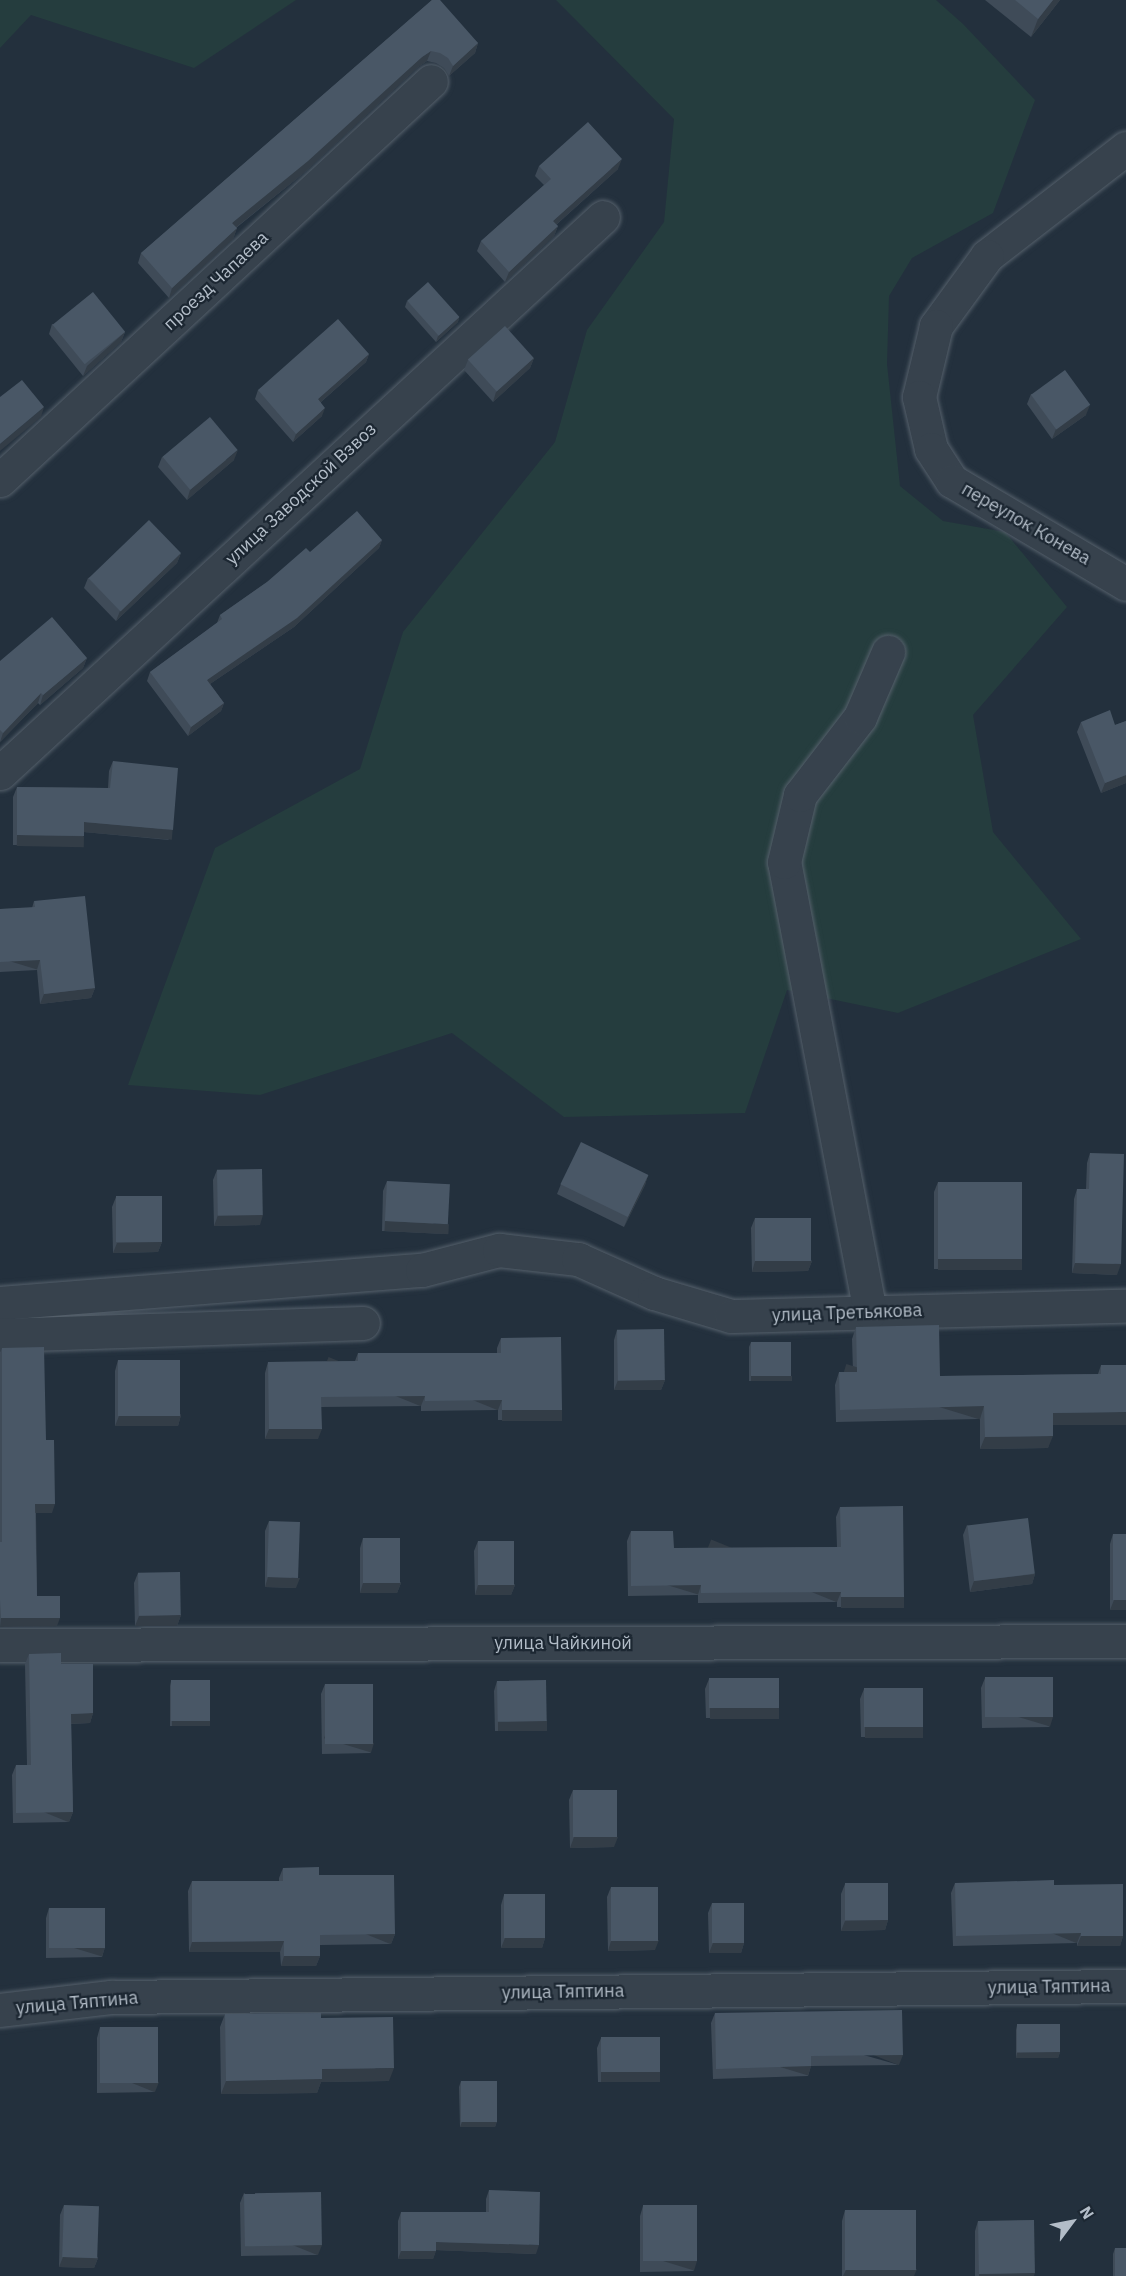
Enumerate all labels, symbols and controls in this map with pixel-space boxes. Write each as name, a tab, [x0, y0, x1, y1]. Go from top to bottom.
street label: проезд Чапаева	[159, 227, 273, 335]
street label: улица Заводской Взвоз	[221, 418, 381, 570]
street label: переулок Конева	[958, 478, 1094, 570]
street label: улица Третьякова	[771, 1300, 923, 1326]
street label: улица Чайкиной	[494, 1632, 632, 1654]
street label: улица Тяптина	[988, 1975, 1110, 1999]
street label: улица Тяптина	[502, 1980, 624, 2004]
street label: улица Тяптина	[15, 1987, 139, 2019]
north arrow	[1042, 2192, 1102, 2252]
text: N	[1076, 2202, 1099, 2223]

